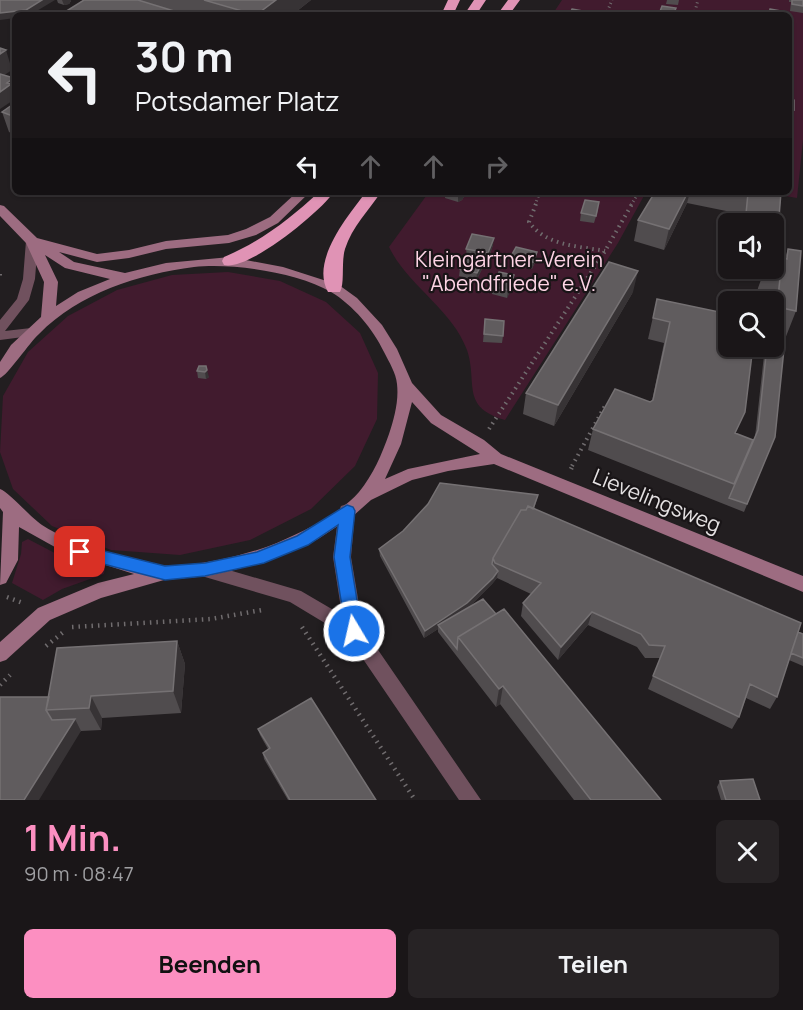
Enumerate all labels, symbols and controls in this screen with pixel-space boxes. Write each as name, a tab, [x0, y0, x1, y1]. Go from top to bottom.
text: 30 m	[135, 27, 233, 85]
icon: left	[36, 36, 114, 114]
text: Potsdamer Platz	[135, 82, 340, 119]
icon: left	[291, 150, 324, 183]
icon: ahead	[354, 150, 387, 183]
icon: ahead	[417, 150, 450, 183]
icon: right	[480, 150, 513, 183]
map controls	[718, 213, 784, 357]
button: sound	[718, 213, 784, 279]
park label: Kleingärtner-Verein "Abendfriede" e.V.	[415, 245, 603, 297]
button: search	[718, 291, 784, 357]
street label: Lievelingsweg	[589, 462, 725, 538]
pin	[54, 526, 105, 577]
icon: arrive	[63, 535, 96, 568]
position arrow	[322, 599, 386, 663]
text: 1 Min.	[24, 813, 121, 862]
button: close	[716, 820, 779, 883]
text: 90 m · 08:47	[24, 860, 134, 887]
button: Beenden	[24, 929, 396, 998]
button: Teilen	[408, 929, 779, 998]

